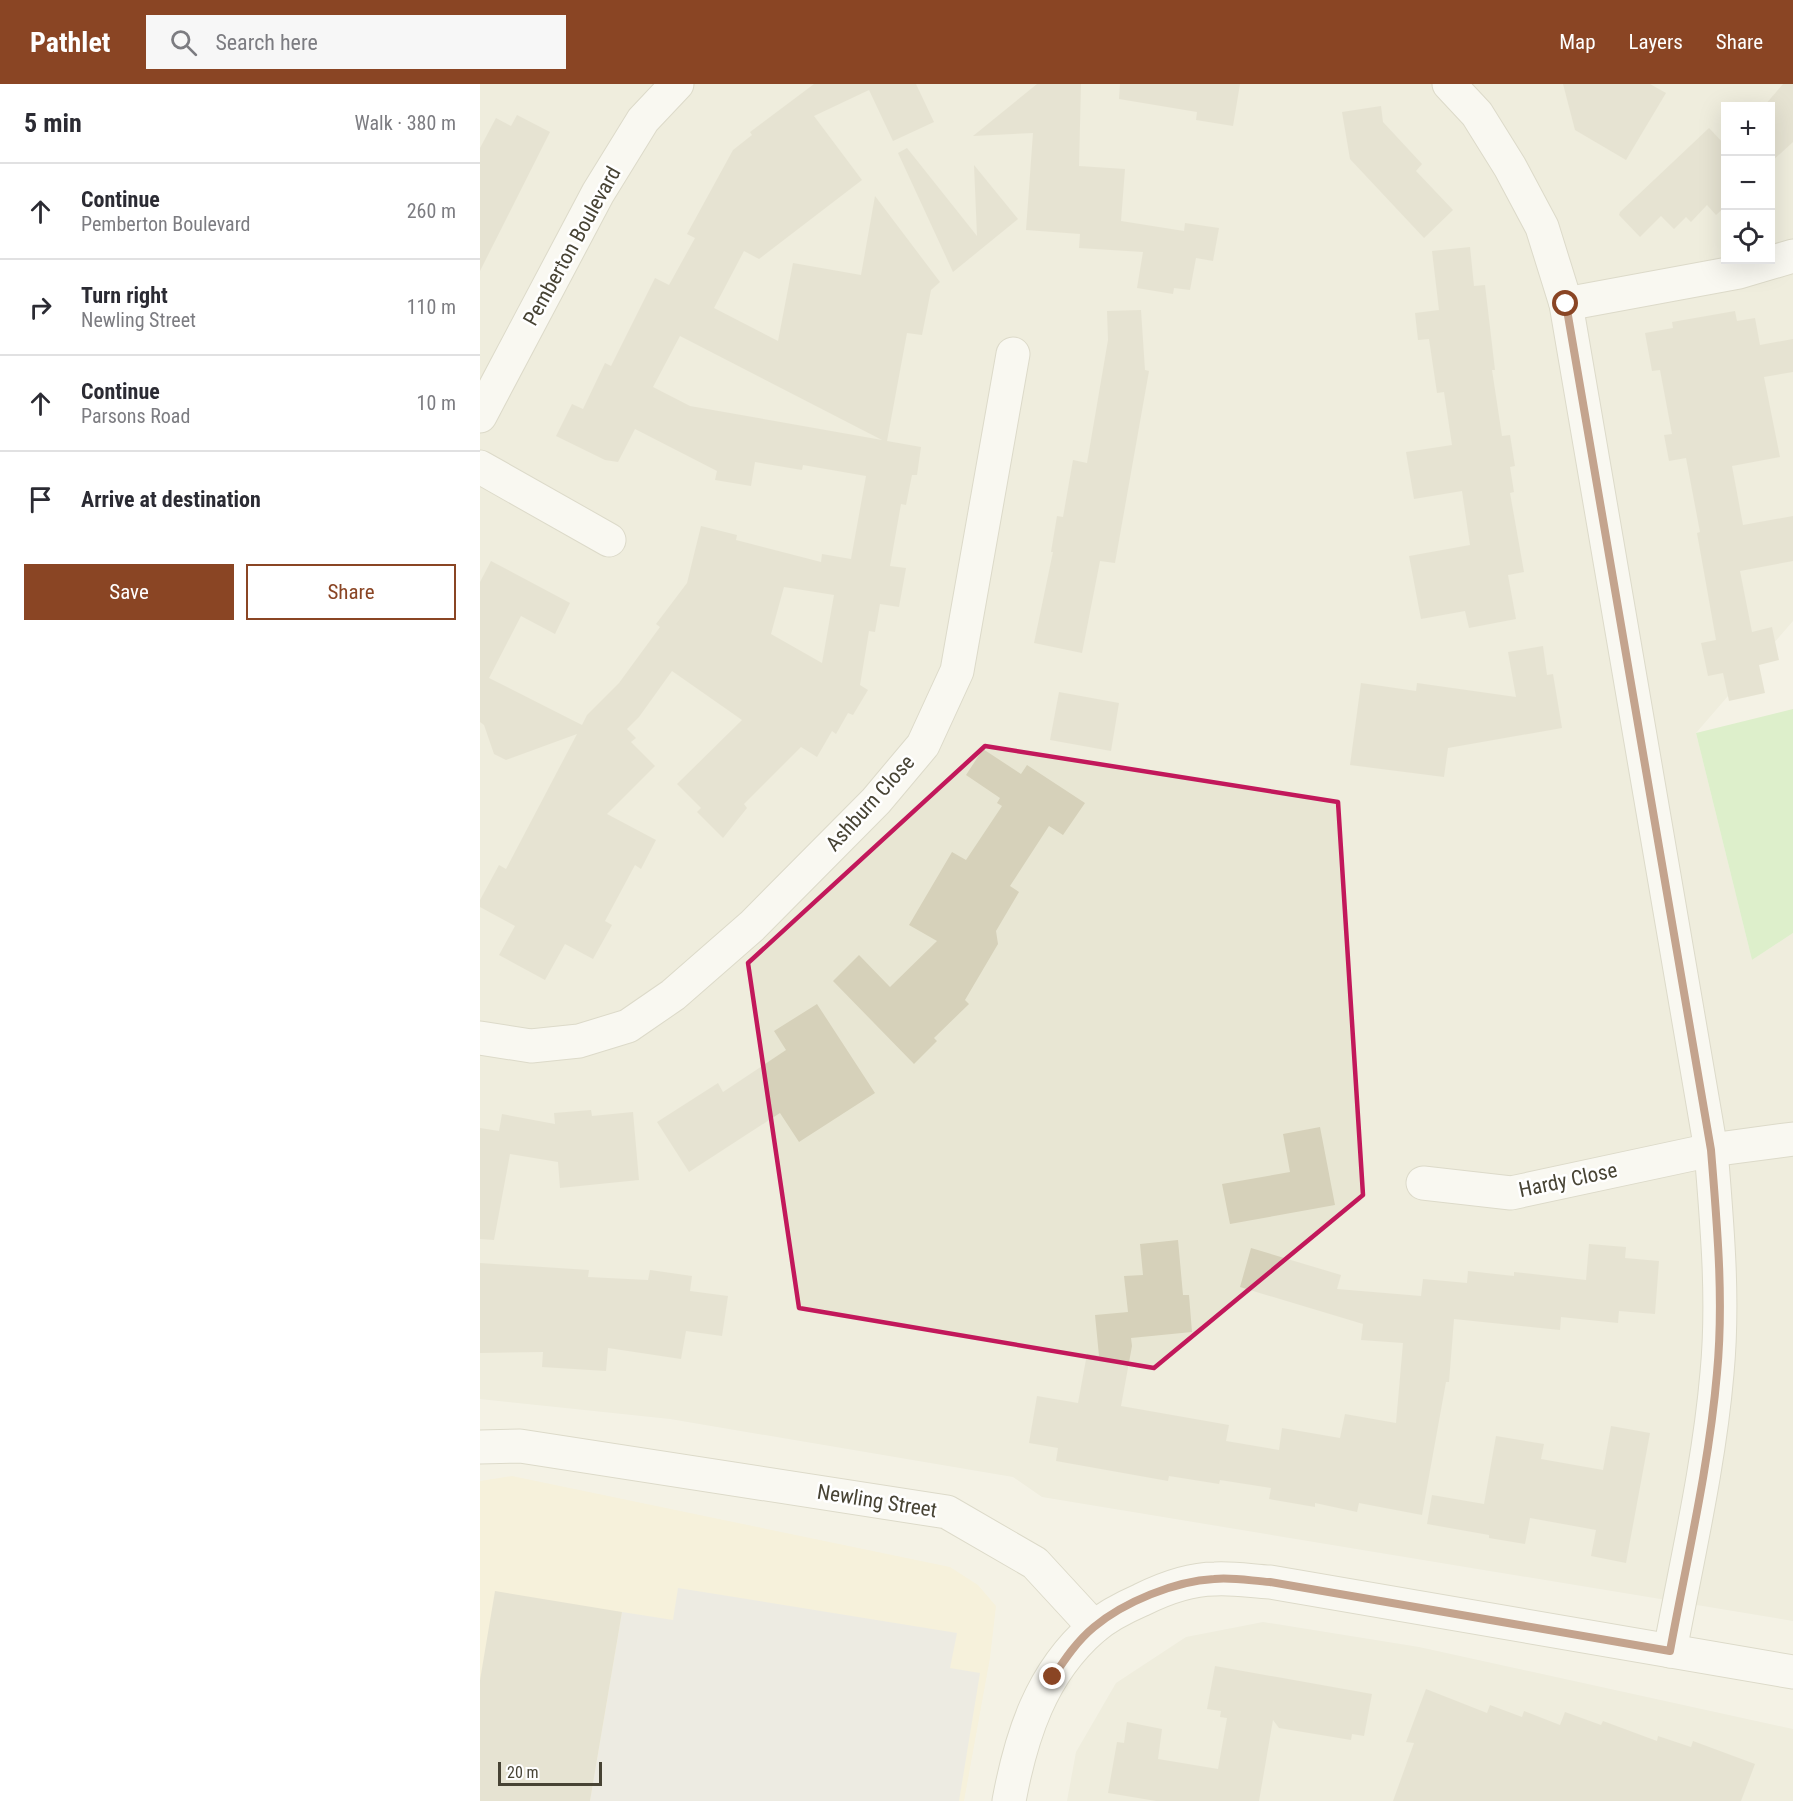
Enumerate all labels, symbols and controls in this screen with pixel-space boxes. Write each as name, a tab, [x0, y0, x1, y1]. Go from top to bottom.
search box	[146, 15, 566, 69]
text: Pathlet	[30, 26, 110, 59]
icon: search	[167, 26, 200, 59]
text: Search here	[215, 30, 318, 55]
text: Map	[1559, 30, 1596, 54]
text: Layers	[1629, 30, 1683, 54]
text: Share	[1716, 30, 1763, 54]
map controls	[1721, 102, 1775, 264]
button: +	[1721, 102, 1775, 156]
text: 5 min	[24, 108, 82, 138]
text: Walk · 380 m	[355, 111, 456, 135]
button: −	[1721, 156, 1775, 210]
street label: Pemberton Boulevard	[518, 162, 626, 330]
text: Continue	[81, 187, 160, 212]
icon: ahead	[24, 195, 57, 228]
text: 260 m	[407, 199, 456, 223]
button: locate	[1721, 210, 1775, 264]
text: Pemberton Boulevard	[81, 212, 251, 236]
text: Turn right	[81, 283, 168, 308]
route start	[1552, 290, 1578, 316]
icon: right	[24, 291, 57, 324]
text: 110 m	[407, 295, 456, 319]
text: Newling Street	[81, 308, 196, 332]
text: Continue	[81, 379, 160, 404]
icon: ahead	[24, 387, 57, 420]
text: 10 m	[417, 391, 456, 415]
text: Parsons Road	[81, 404, 190, 428]
icon: arrive	[24, 483, 57, 516]
text: Arrive at destination	[81, 487, 261, 512]
button: Save	[24, 564, 234, 620]
button: Share	[246, 564, 456, 620]
street label: Ashburn Close	[821, 750, 919, 856]
street label: Hardy Close	[1517, 1158, 1620, 1202]
street label: Newling Street	[816, 1480, 938, 1522]
route end	[1039, 1663, 1065, 1689]
scale bar	[498, 1759, 602, 1786]
text: 20 m	[507, 1763, 539, 1782]

